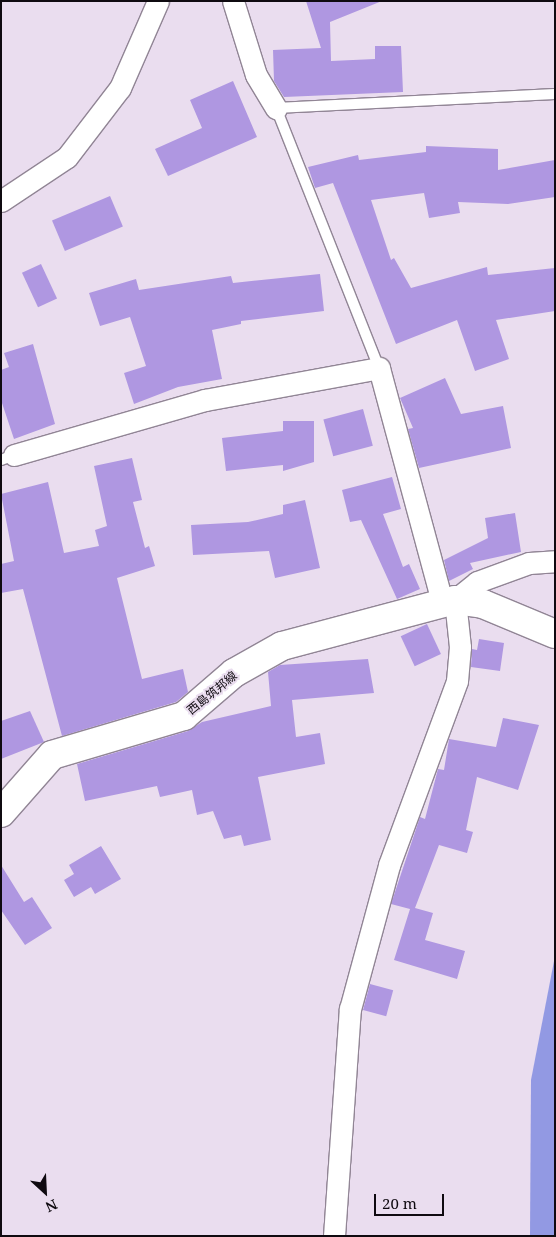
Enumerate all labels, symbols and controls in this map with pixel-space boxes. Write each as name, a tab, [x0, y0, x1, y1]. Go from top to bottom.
street label: 西島筑邦線	[184, 669, 240, 717]
north arrow	[20, 1167, 70, 1217]
scale bar	[376, 1184, 446, 1216]
text: 20 m	[382, 1193, 417, 1213]
text: N	[43, 1195, 61, 1217]

